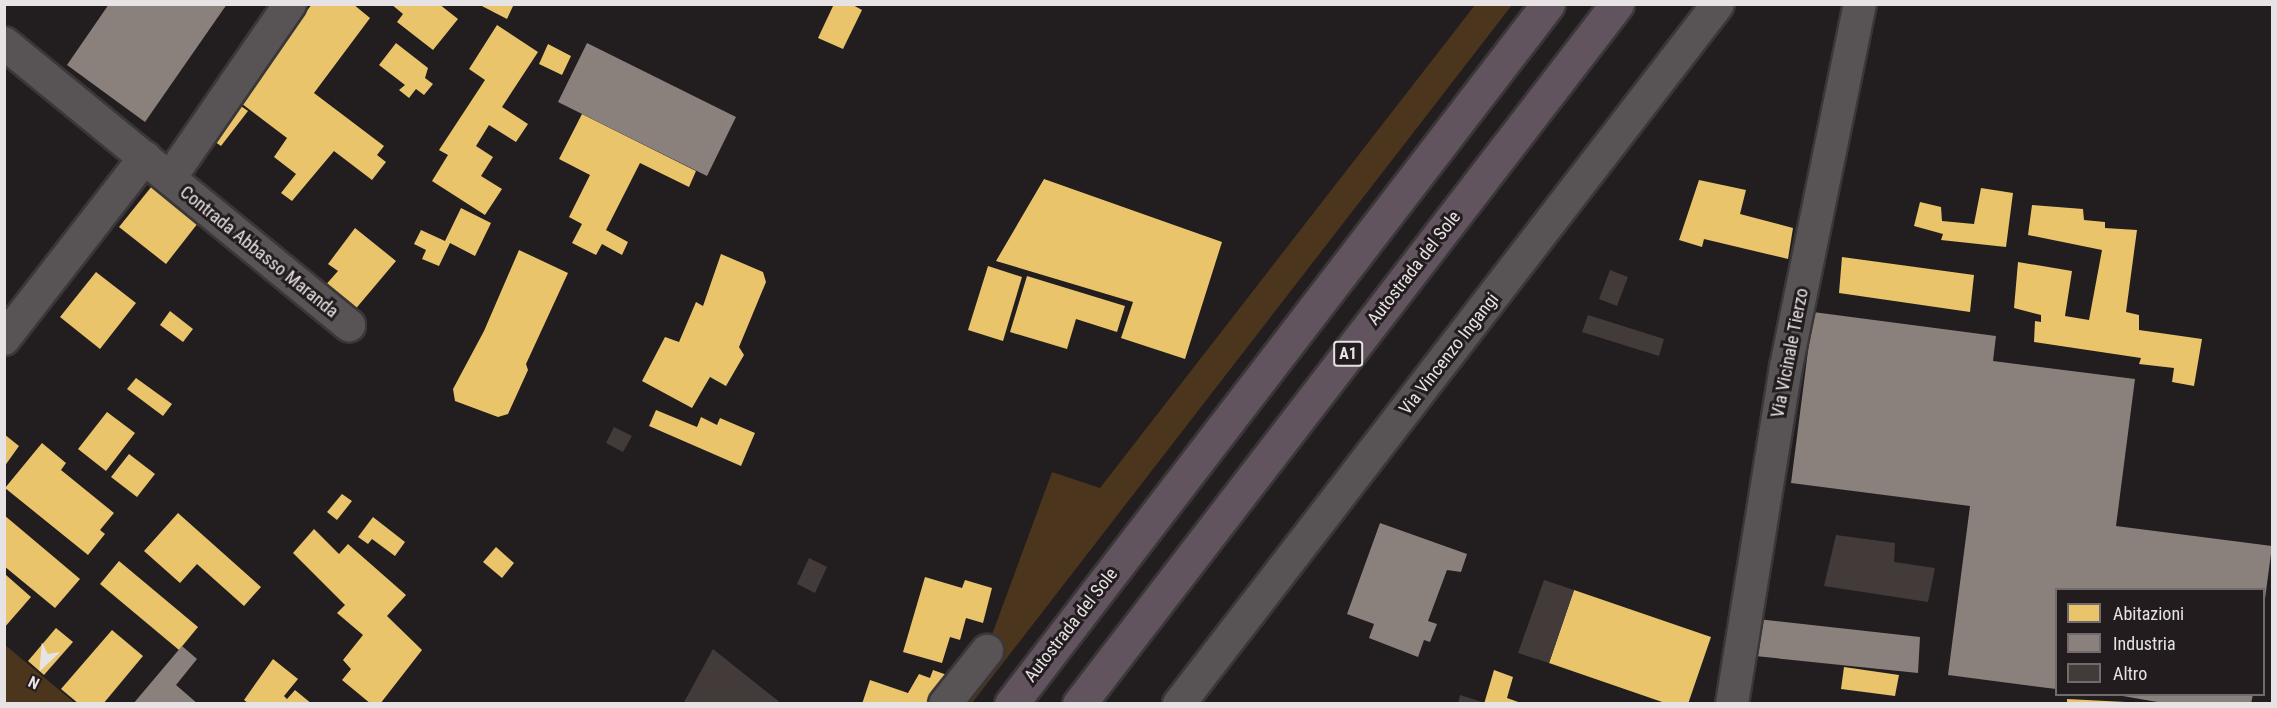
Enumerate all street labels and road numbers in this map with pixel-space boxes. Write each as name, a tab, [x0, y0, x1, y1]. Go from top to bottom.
street label: Contrada Abbasso Maranda	[176, 182, 342, 322]
street label: Autostrada del Sole	[1363, 207, 1465, 329]
street label: Via Vicinale Tierzo	[1767, 286, 1813, 420]
street label: Via Vincenzo Ingangi	[1395, 289, 1503, 419]
road number: A1	[1333, 341, 1363, 367]
street label: Autostrada del Sole	[1020, 564, 1122, 686]

